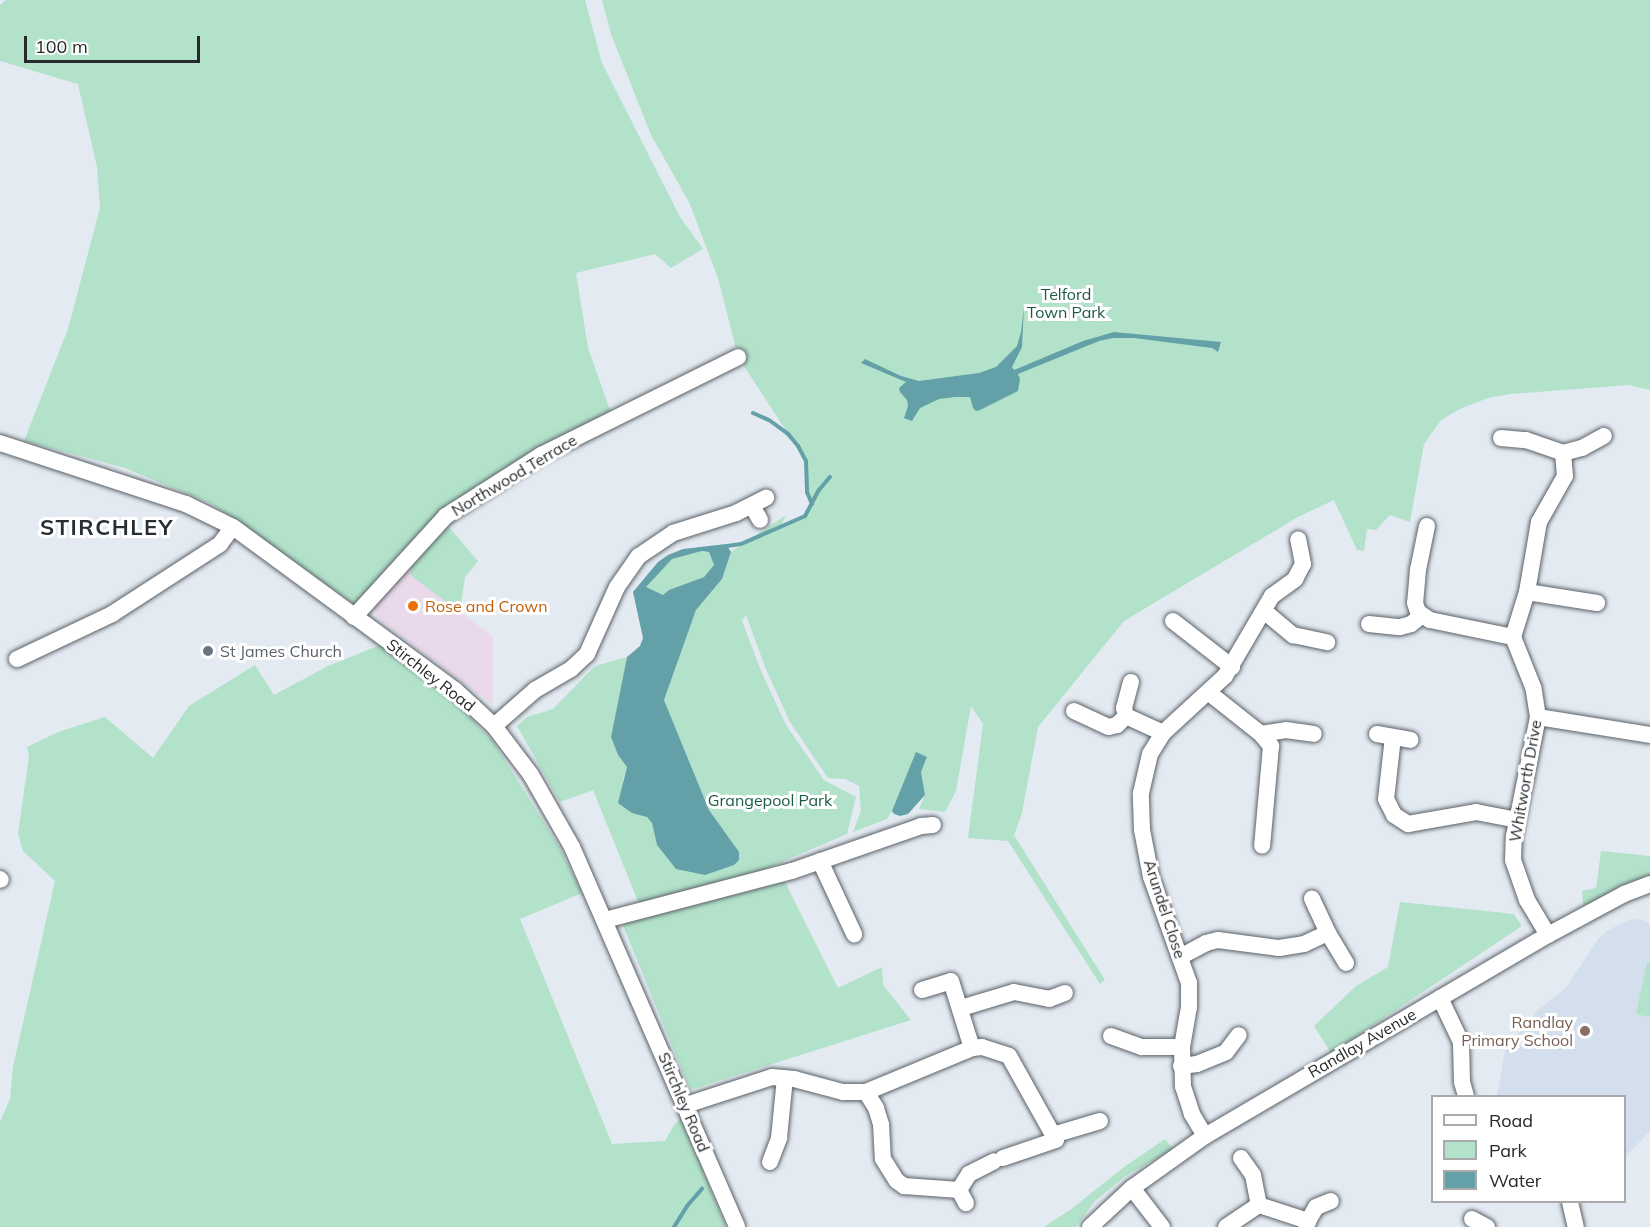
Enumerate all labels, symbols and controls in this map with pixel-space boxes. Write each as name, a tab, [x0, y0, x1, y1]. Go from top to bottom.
scale bar	[27, 24, 202, 62]
text: 100 m	[35, 35, 88, 58]
park label: Telford Town Park	[1027, 284, 1105, 322]
street label: Northwood Terrace	[448, 430, 580, 520]
district label: STIRCHLEY	[40, 515, 174, 541]
place label: Rose and Crown	[425, 596, 548, 616]
marker: Rose and Crown	[406, 599, 420, 613]
street label: Stirchley Road	[383, 635, 479, 715]
place label: St James Church	[220, 641, 342, 661]
marker: St James Church	[201, 644, 215, 658]
street label: Whitworth Drive	[1505, 718, 1545, 844]
park label: Grangepool Park	[708, 790, 832, 810]
street label: Arundel Close	[1140, 857, 1190, 961]
street label: Randlay Avenue	[1305, 1004, 1419, 1082]
place label: Randlay Primary School	[1461, 1012, 1573, 1050]
marker: Randlay Primary School	[1578, 1024, 1592, 1038]
street label: Stirchley Road	[654, 1049, 714, 1155]
legend	[1431, 1095, 1626, 1203]
text: Road	[1489, 1109, 1533, 1132]
text: Park	[1489, 1139, 1527, 1162]
text: Water	[1489, 1169, 1541, 1192]

